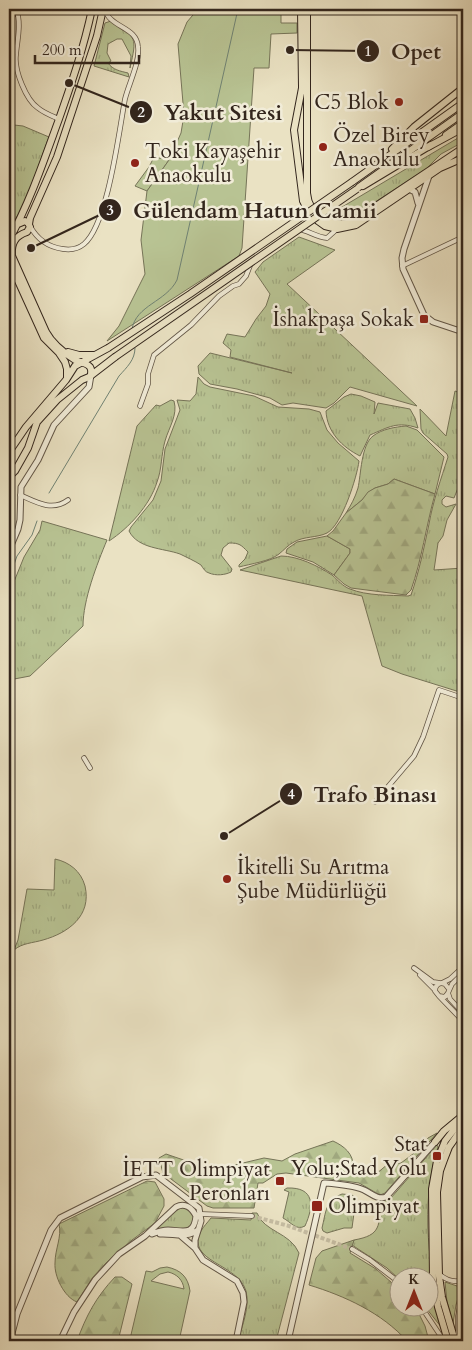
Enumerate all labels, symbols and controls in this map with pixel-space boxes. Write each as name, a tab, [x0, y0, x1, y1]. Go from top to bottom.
scale bar	[35, 32, 139, 64]
callout: Opet	[355, 33, 451, 70]
text: Opet	[391, 37, 441, 67]
text: 200 m	[42, 40, 82, 60]
text: 1	[364, 41, 372, 61]
place label: C5 Blok	[314, 88, 390, 117]
callout: Yakut Sitesi	[128, 93, 292, 130]
marker: C5 Blok	[393, 96, 405, 108]
text: Yakut Sitesi	[164, 98, 282, 128]
text: 2	[137, 102, 145, 122]
place label: Özel Birey Anaokulu	[333, 121, 430, 174]
place label: Toki Kayaşehir Anaokulu	[145, 137, 281, 190]
marker: Özel Birey Anaokulu	[317, 141, 329, 153]
marker: Toki Kayaşehir Anaokulu	[129, 157, 141, 169]
callout: Gülendam Hatun Camii	[98, 191, 386, 228]
text: Gülendam Hatun Camii	[133, 196, 377, 226]
text: 3	[106, 200, 114, 220]
place label: İshakpaşa Sokak	[273, 305, 415, 334]
marker: İshakpaşa Sokak	[418, 313, 430, 325]
callout: Trafo Binası	[278, 775, 447, 812]
text: Trafo Binası	[313, 780, 437, 810]
text: 4	[287, 784, 295, 804]
place label: İkitelli Su Arıtma Şube Müdürlüğü	[237, 853, 389, 906]
marker: İkitelli Su Arıtma Şube Müdürlüğü	[221, 873, 233, 885]
place label: Stat Yolu;Stad Yolu	[291, 1130, 427, 1183]
marker: Stat Yolu;Stad Yolu	[431, 1150, 443, 1162]
place label: İETT Olimpiyat Peronları	[122, 1155, 270, 1208]
marker: İETT Olimpiyat Peronları	[274, 1175, 286, 1187]
place label: Olimpiyat	[328, 1192, 419, 1221]
marker: Olimpiyat	[310, 1199, 324, 1213]
north arrow	[390, 1268, 440, 1318]
text: K	[408, 1270, 420, 1289]

